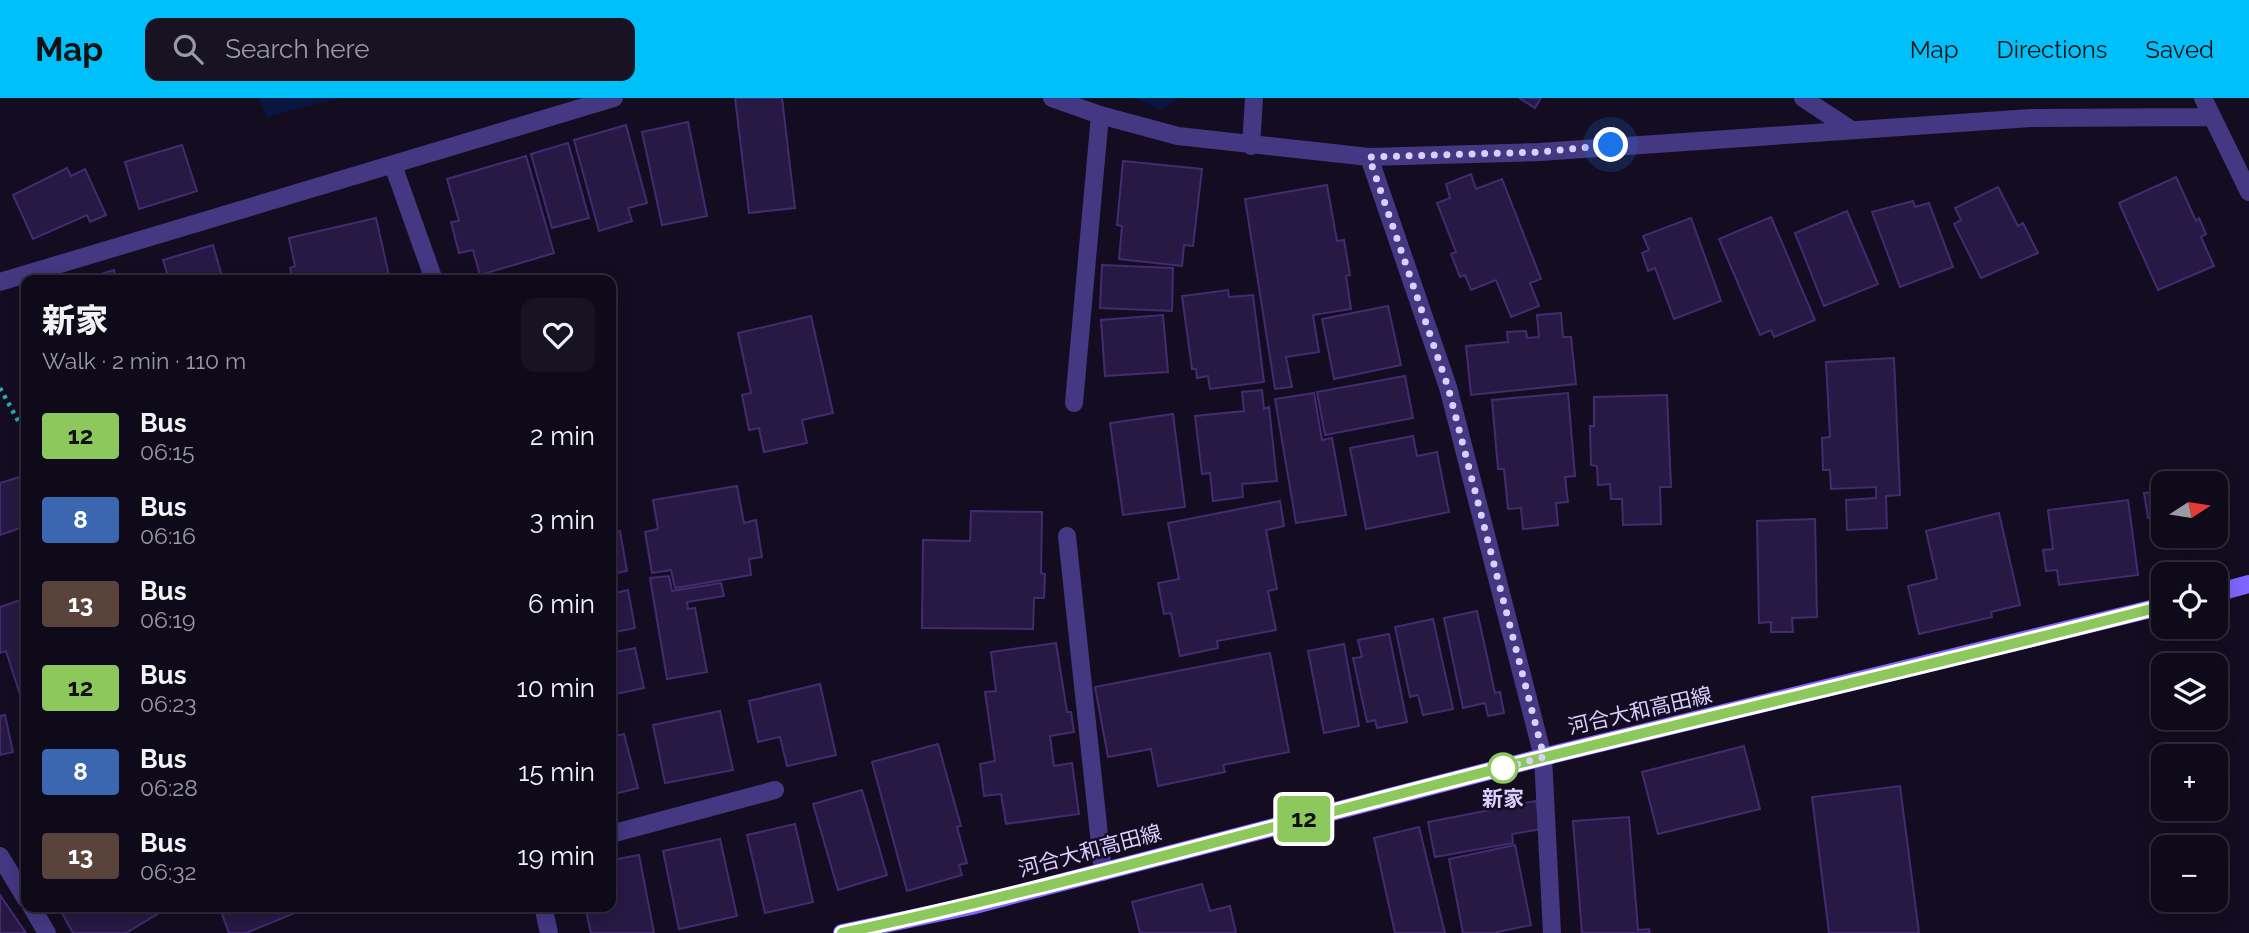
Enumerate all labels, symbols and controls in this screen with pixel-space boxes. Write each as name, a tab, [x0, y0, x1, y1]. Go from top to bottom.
search box	[145, 18, 635, 81]
text: Map	[35, 30, 103, 69]
icon: search	[169, 30, 207, 68]
text: Search here	[225, 34, 370, 64]
text: Map	[1910, 35, 1959, 64]
text: Directions	[1997, 35, 2107, 64]
text: Saved	[2145, 35, 2214, 64]
your location	[1593, 127, 1628, 162]
button: heart	[521, 298, 595, 372]
text: 新家	[42, 301, 108, 340]
text: Walk · 2 min · 110 m	[42, 347, 246, 374]
text: Bus	[140, 408, 187, 438]
text: 12	[68, 421, 93, 450]
text: 2 min	[530, 421, 595, 451]
text: 06:15	[140, 438, 195, 465]
north arrow	[2151, 471, 2228, 548]
map controls	[2151, 471, 2228, 912]
text: Bus	[140, 492, 187, 522]
text: 8	[73, 505, 88, 534]
text: 3 min	[530, 505, 595, 535]
text: 06:16	[140, 522, 196, 549]
button: locate	[2151, 562, 2228, 639]
text: Bus	[140, 576, 187, 606]
text: 13	[68, 589, 93, 618]
text: 6 min	[528, 589, 595, 619]
text: 06:19	[140, 606, 196, 633]
button: layers	[2151, 653, 2228, 730]
text: Bus	[140, 660, 187, 690]
text: 12	[68, 673, 93, 702]
text: 10 min	[517, 673, 595, 703]
street label: 河合大和高田線	[1565, 682, 1714, 739]
text: 06:23	[140, 690, 197, 717]
text: Bus	[140, 744, 187, 774]
button: +	[2151, 744, 2228, 821]
marker: 新家	[1488, 753, 1518, 783]
text: 8	[73, 757, 88, 786]
text: 15 min	[518, 757, 595, 787]
text: 06:28	[140, 774, 198, 801]
place label: 新家	[1482, 786, 1524, 811]
line badge: 12	[1272, 796, 1336, 842]
text: 12	[1291, 804, 1317, 833]
street label: 河合大和高田線	[1016, 819, 1164, 882]
text: Bus	[140, 828, 187, 858]
button: −	[2151, 835, 2228, 912]
text: 13	[68, 841, 93, 870]
text: 19 min	[517, 841, 595, 871]
text: 06:32	[140, 858, 197, 885]

